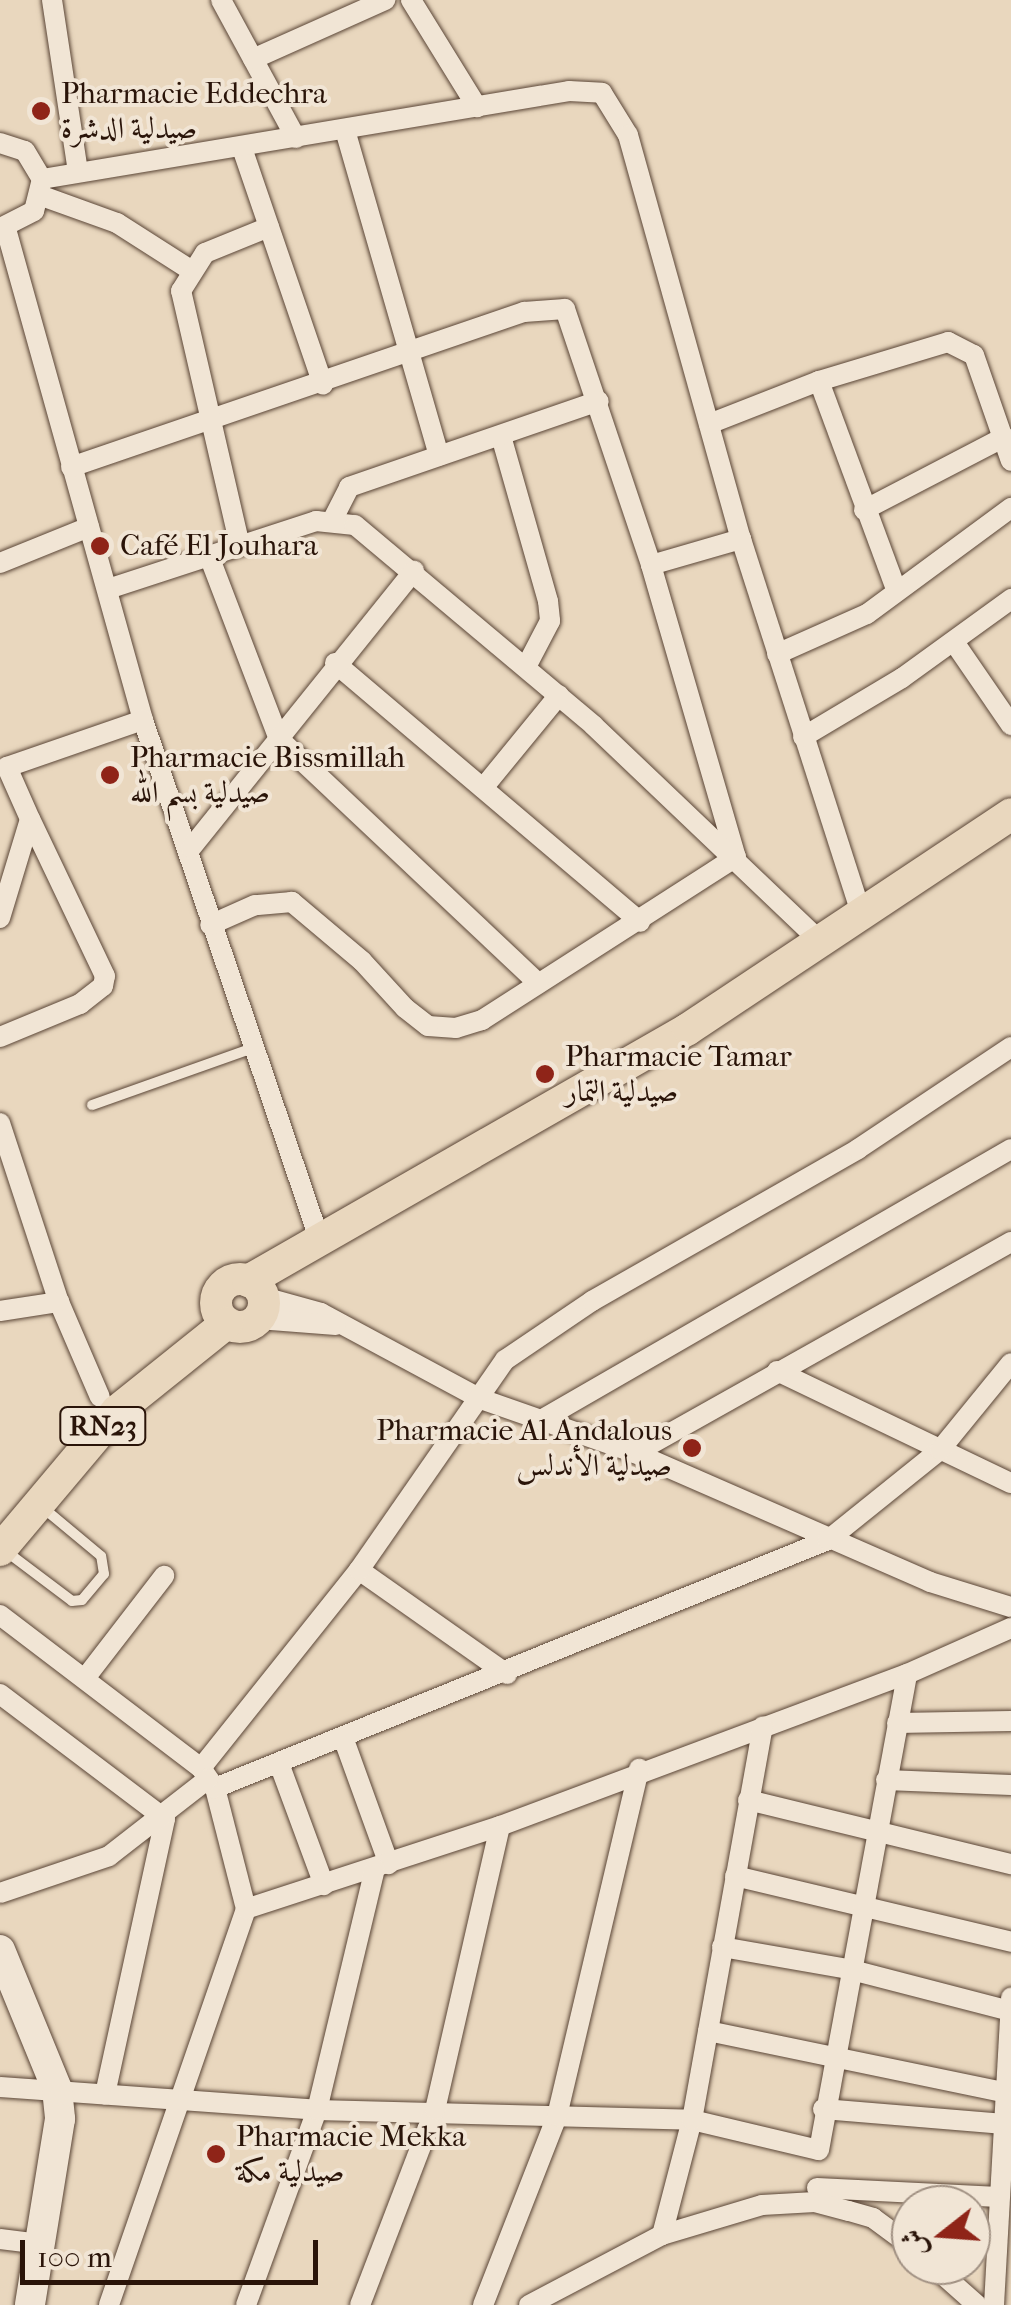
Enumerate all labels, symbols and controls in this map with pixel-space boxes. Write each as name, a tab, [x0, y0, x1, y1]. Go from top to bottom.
place label: Pharmacie Eddechra صيدلية الدشرة	[61, 76, 327, 146]
marker: Pharmacie Eddechra صيدلية الدشرة	[30, 100, 52, 122]
place label: Café El Jouhara	[120, 528, 318, 564]
marker: Café El Jouhara	[89, 535, 111, 557]
place label: Pharmacie Bissmillah صيدلية بسم الله	[130, 740, 405, 810]
marker: Pharmacie Bissmillah صيدلية بسم الله	[99, 764, 121, 786]
place label: Pharmacie Tamar صيدلية التمار	[565, 1039, 792, 1110]
marker: Pharmacie Tamar صيدلية التمار	[534, 1063, 556, 1085]
road number: RN23	[58, 1403, 148, 1449]
place label: Pharmacie Al Andalous صيدلية الأندلس	[376, 1413, 672, 1484]
marker: Pharmacie Al Andalous صيدلية الأندلس	[681, 1437, 703, 1459]
place label: Pharmacie Mekka صيدلية مكة	[236, 2119, 466, 2190]
marker: Pharmacie Mekka صيدلية مكة	[205, 2143, 227, 2165]
north arrow	[891, 2185, 991, 2285]
scale bar	[25, 2220, 322, 2282]
text: ش	[894, 2225, 934, 2261]
text: 100 m	[37, 2240, 112, 2275]

